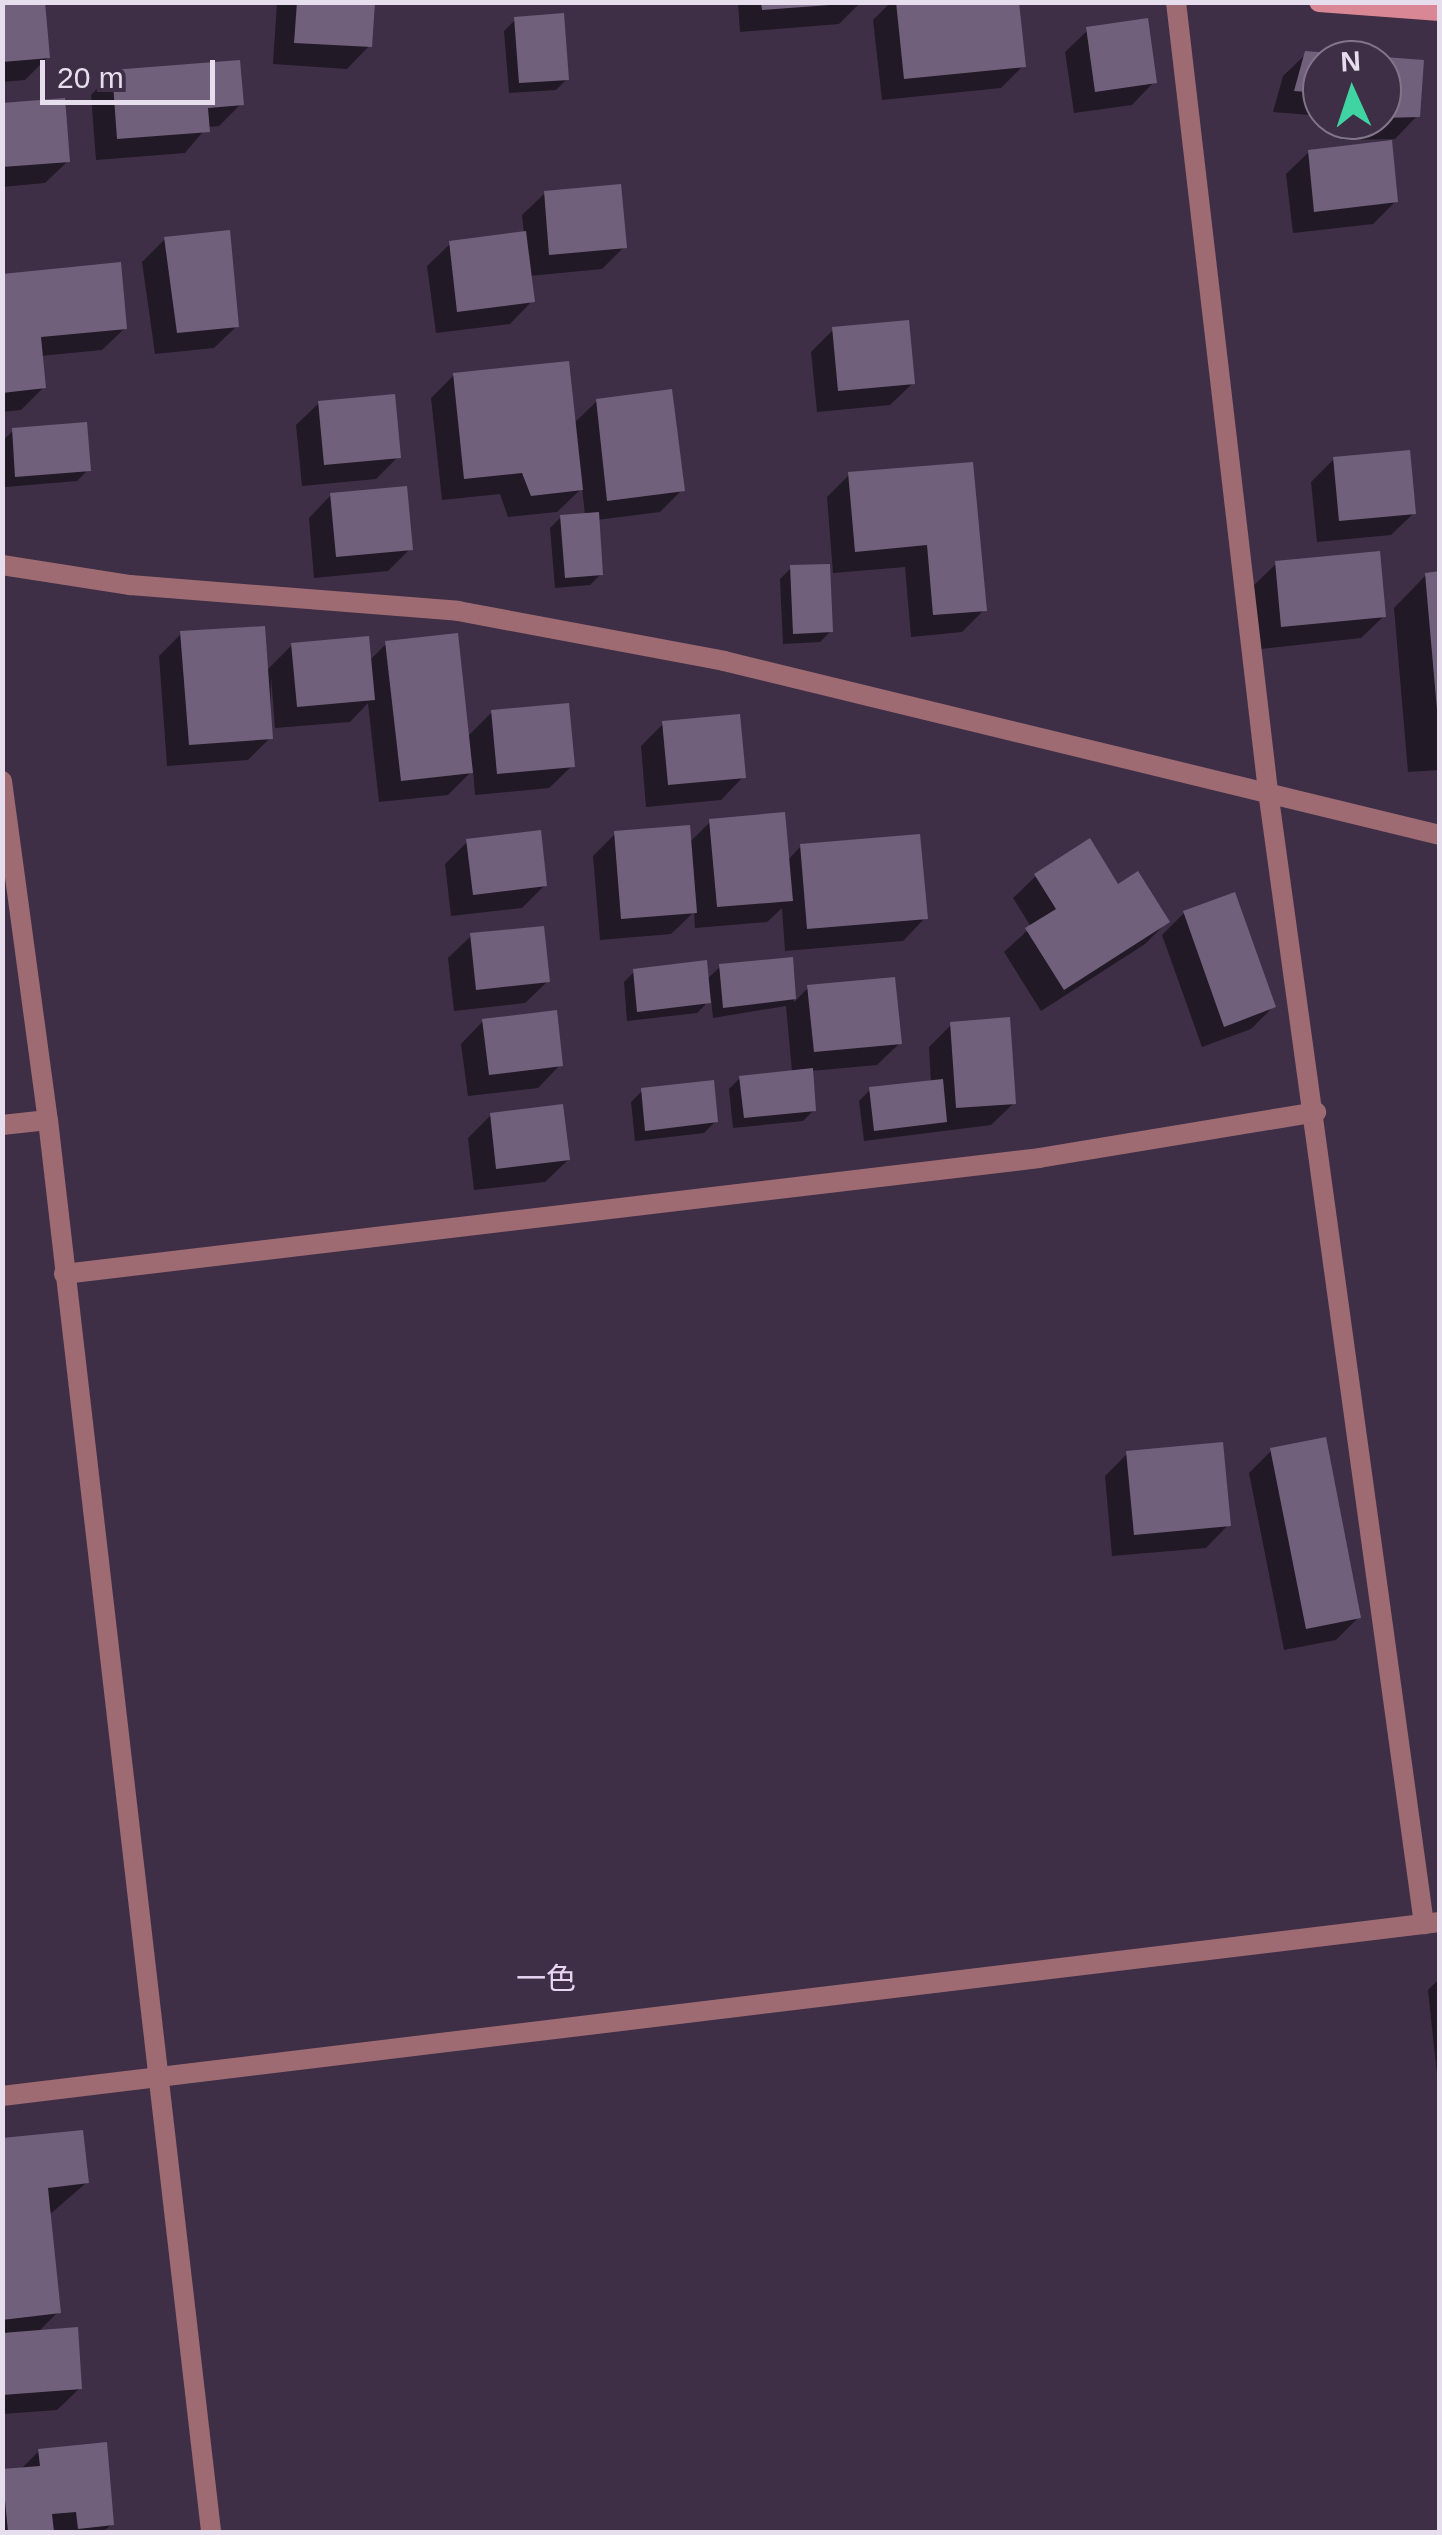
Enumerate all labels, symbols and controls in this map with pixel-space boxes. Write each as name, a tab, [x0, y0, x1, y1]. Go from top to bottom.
scale bar	[45, 40, 220, 102]
north arrow	[1302, 40, 1402, 140]
text: N	[1340, 46, 1361, 78]
text: 20 m	[57, 61, 124, 94]
district label: 一色	[516, 1961, 576, 1997]

